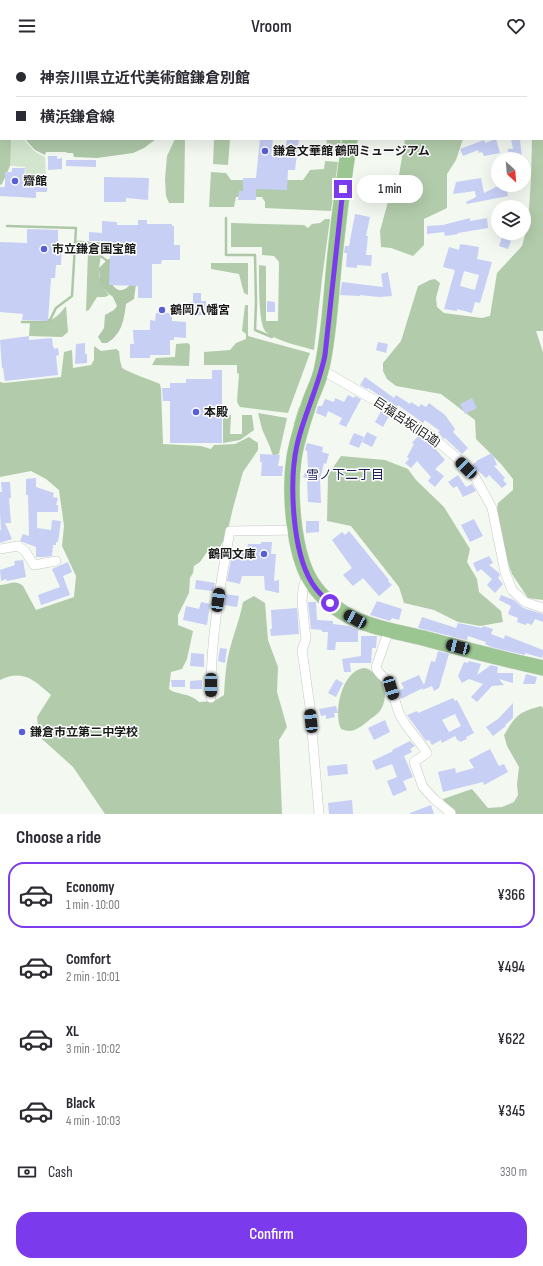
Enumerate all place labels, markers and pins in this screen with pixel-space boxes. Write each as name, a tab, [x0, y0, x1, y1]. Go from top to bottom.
place label: 鎌倉文華館 鶴岡ミュージアム	[273, 144, 430, 159]
marker: 鎌倉文華館 鶴岡ミュージアム	[260, 146, 270, 156]
place label: 齋館	[23, 174, 47, 189]
marker: 齋館	[10, 176, 20, 186]
place label: 市立鎌倉国宝館	[52, 242, 136, 257]
marker: 市立鎌倉国宝館	[39, 244, 49, 254]
place label: 鶴岡八幡宮	[170, 303, 230, 318]
marker: 鶴岡八幡宮	[157, 305, 167, 315]
place label: 本殿	[204, 405, 228, 420]
marker: 本殿	[191, 407, 201, 417]
place label: 鶴岡文庫	[208, 547, 256, 562]
marker: 鶴岡文庫	[259, 549, 269, 559]
place label: 鎌倉市立第二中学校	[30, 725, 138, 740]
marker: 鎌倉市立第二中学校	[17, 727, 27, 737]

